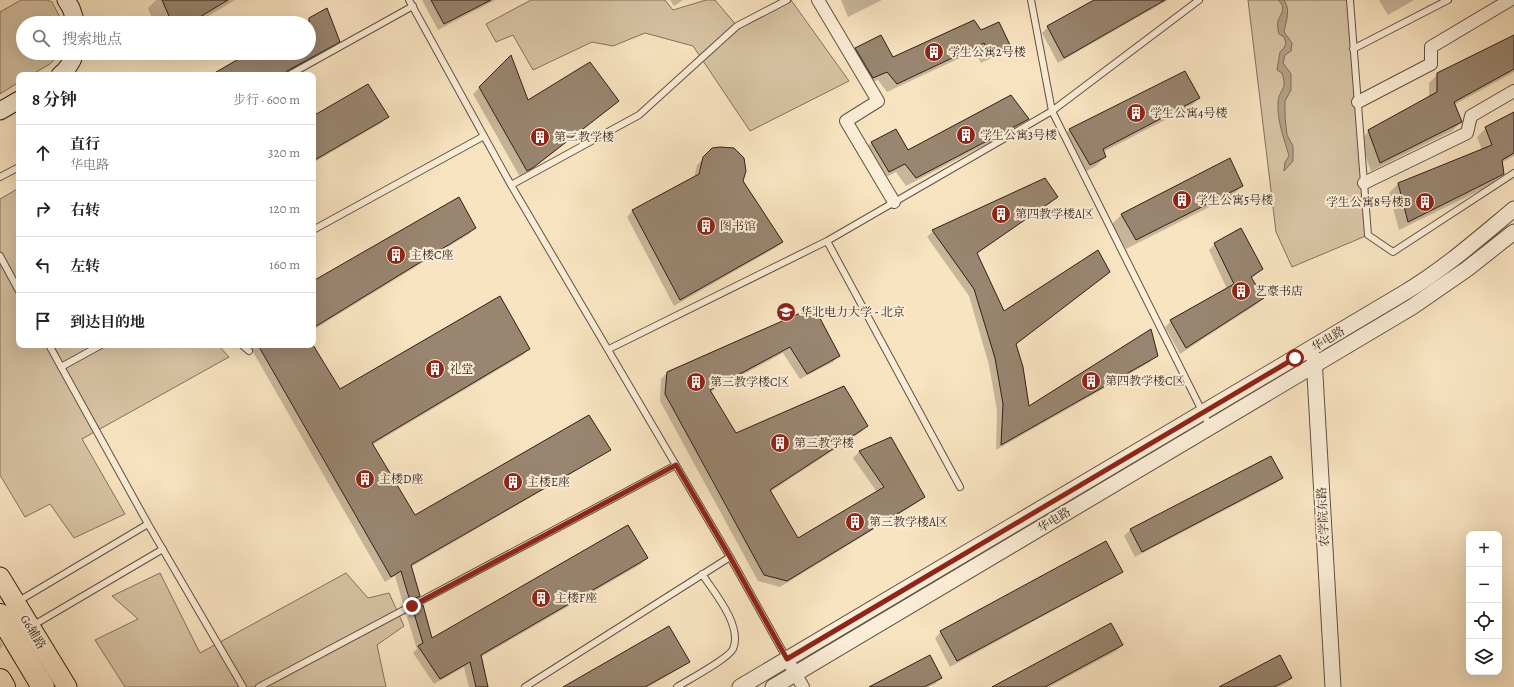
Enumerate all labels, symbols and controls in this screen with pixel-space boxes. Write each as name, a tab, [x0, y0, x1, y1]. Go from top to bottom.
search box	[16, 16, 316, 60]
icon: search	[30, 27, 52, 49]
text: 搜索地点	[62, 29, 122, 49]
building icon: 学生公寓2号楼	[923, 41, 945, 63]
place label: 学生公寓2号楼	[948, 44, 1026, 60]
text: 8 分钟	[32, 88, 77, 111]
text: 步行 · 600 m	[233, 91, 300, 108]
building icon: 学生公寓4号楼	[1125, 102, 1147, 124]
place label: 学生公寓4号楼	[1150, 105, 1227, 121]
building icon: 学生公寓3号楼	[955, 124, 977, 146]
building icon: 第二教学楼	[529, 126, 551, 148]
place label: 学生公寓3号楼	[980, 127, 1057, 143]
place label: 第二教学楼	[554, 129, 614, 145]
text: 直行	[70, 134, 100, 154]
icon: ahead	[32, 142, 54, 164]
text: 320 m	[268, 144, 300, 161]
text: 华电路	[70, 156, 109, 173]
building icon: 学生公寓5号楼	[1171, 189, 1193, 211]
building icon: 学生公寓8号楼B	[1414, 191, 1436, 213]
place label: 学生公寓5号楼	[1196, 192, 1273, 208]
place label: 学生公寓8号楼B	[1326, 194, 1411, 210]
icon: right	[32, 198, 54, 220]
text: 右转	[70, 200, 100, 220]
text: 120 m	[269, 200, 300, 217]
building icon: 第四教学楼A区	[990, 203, 1012, 225]
place label: 第四教学楼A区	[1015, 206, 1094, 222]
building icon: 图书馆	[695, 215, 717, 237]
place label: 图书馆	[720, 218, 756, 234]
building icon: 主楼C座	[385, 244, 407, 266]
place label: 主楼C座	[410, 247, 454, 263]
icon: left	[32, 254, 54, 276]
text: 左转	[70, 256, 100, 276]
text: 160 m	[269, 256, 300, 273]
building icon: 艺豪书店	[1230, 280, 1252, 302]
place label: 艺豪书店	[1255, 283, 1303, 299]
school or university icon: 华北电力大学 - 北京	[775, 301, 797, 323]
place label: 华北电力大学 - 北京	[800, 304, 905, 320]
icon: arrive	[32, 310, 54, 332]
text: 到达目的地	[70, 312, 145, 332]
street label: 华电路	[1308, 323, 1348, 355]
route start	[1286, 349, 1304, 367]
building icon: 礼堂	[424, 358, 446, 380]
place label: 礼堂	[449, 361, 473, 377]
building icon: 第四教学楼C区	[1080, 370, 1102, 392]
building icon: 第三教学楼C区	[685, 371, 707, 393]
place label: 第四教学楼C区	[1105, 373, 1185, 389]
place label: 第三教学楼C区	[710, 374, 790, 390]
building icon: 第三教学楼	[769, 432, 791, 454]
place label: 第三教学楼	[794, 435, 854, 451]
building icon: 主楼D座	[354, 468, 376, 490]
place label: 主楼D座	[379, 471, 423, 487]
building icon: 主楼E座	[502, 471, 524, 493]
place label: 主楼E座	[527, 474, 570, 490]
street label: 农学院东路	[1313, 487, 1333, 547]
street label: 华电路	[1034, 504, 1074, 536]
building icon: 第三教学楼A区	[844, 511, 866, 533]
place label: 第三教学楼A区	[869, 514, 948, 530]
map controls	[1466, 531, 1502, 675]
button: +	[1466, 531, 1502, 567]
button: −	[1466, 567, 1502, 603]
building icon: 主楼F座	[530, 587, 552, 609]
place label: 主楼F座	[555, 590, 597, 606]
route end	[403, 597, 421, 615]
button: locate	[1466, 603, 1502, 639]
street label: G6辅路	[16, 612, 50, 652]
button: layers	[1466, 639, 1502, 675]

